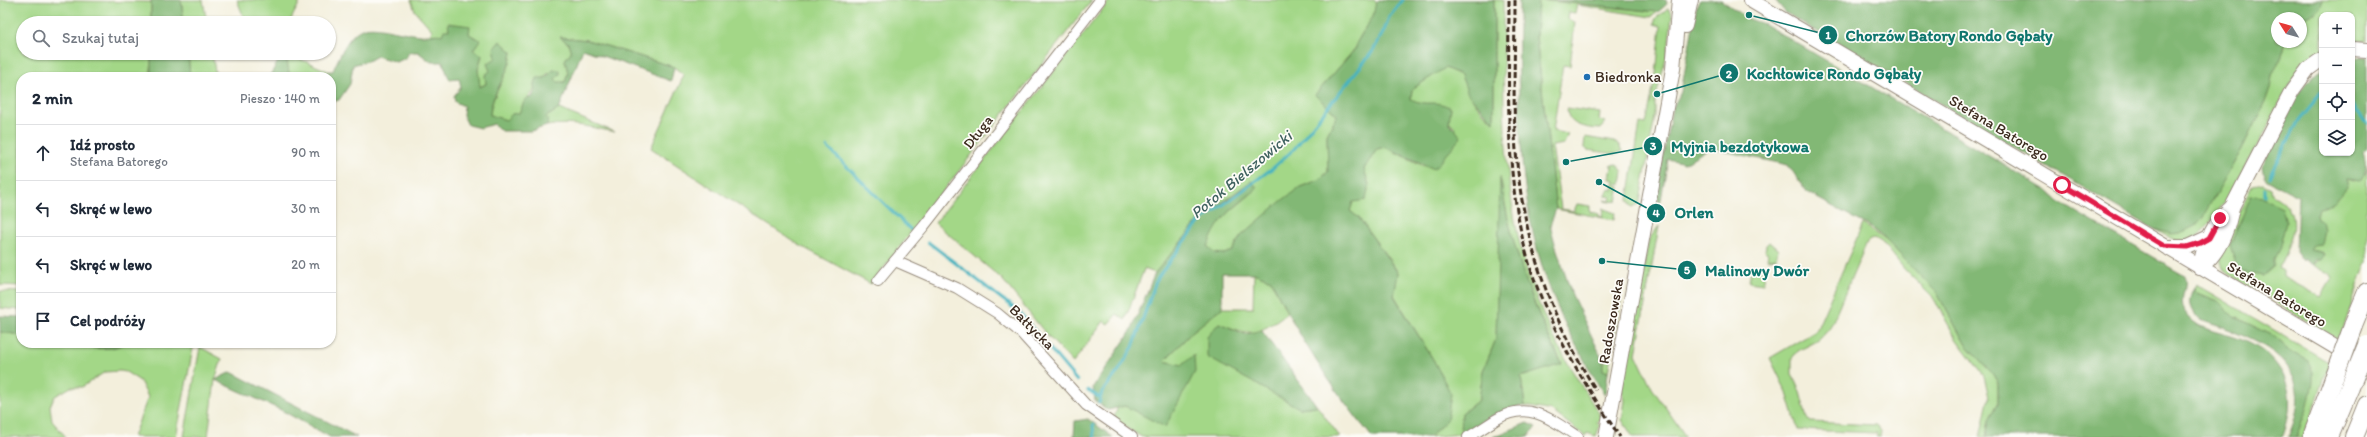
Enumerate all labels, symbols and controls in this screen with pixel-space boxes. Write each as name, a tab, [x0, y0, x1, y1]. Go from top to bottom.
north arrow	[2271, 12, 2307, 48]
map controls	[2319, 12, 2355, 156]
button: +	[2319, 12, 2355, 48]
search box	[16, 16, 336, 60]
callout: Chorzów Batory Rondo Gębały	[1818, 21, 2061, 49]
text: Chorzów Batory Rondo Gębały	[1845, 26, 2053, 46]
icon: search	[30, 27, 52, 49]
text: 1	[1825, 28, 1831, 42]
text: Szukaj tutaj	[62, 29, 139, 47]
button: −	[2319, 48, 2355, 84]
callout: Kochłowice Rondo Gębały	[1719, 59, 1930, 87]
text: Kochłowice Rondo Gębały	[1747, 64, 1922, 84]
text: 2	[1726, 67, 1733, 81]
place label: Biedronka	[1595, 68, 1661, 86]
marker: Biedronka	[1582, 72, 1592, 82]
button: locate	[2319, 84, 2355, 120]
text: 2 min	[32, 88, 72, 108]
text: Pieszo · 140 m	[240, 91, 320, 106]
street label: Stefana Batorego	[1946, 91, 2052, 165]
street label: Długa	[959, 111, 997, 152]
button: layers	[2319, 120, 2355, 156]
water label: Potok Bielszowicki	[1187, 125, 1297, 222]
callout: Myjnia bezdotykowa	[1643, 132, 1817, 160]
text: Idź prosto	[70, 136, 135, 154]
text: Myjnia bezdotykowa	[1671, 137, 1810, 157]
text: 3	[1650, 139, 1657, 153]
icon: ahead	[32, 142, 54, 164]
text: 90 m	[291, 145, 320, 160]
text: Stefana Batorego	[70, 154, 168, 169]
route start	[2053, 176, 2071, 194]
icon: left	[32, 198, 54, 220]
callout: Orlen	[1646, 199, 1721, 227]
text: Skręć w lewo	[70, 200, 152, 218]
text: 30 m	[291, 201, 320, 216]
text: Orlen	[1674, 203, 1715, 222]
text: 4	[1652, 206, 1660, 220]
route end	[2211, 209, 2229, 227]
icon: left	[32, 254, 54, 276]
text: Skręć w lewo	[70, 256, 152, 274]
callout: Malinowy Dwór	[1677, 256, 1817, 284]
text: 20 m	[291, 257, 320, 272]
street label: Stefana Batorego	[2224, 257, 2330, 331]
text: Malinowy Dwór	[1705, 261, 1810, 281]
text: 5	[1684, 263, 1691, 277]
street label: Radoszowska	[1595, 277, 1627, 365]
street label: Bałtycka	[1006, 301, 1059, 354]
icon: arrive	[32, 310, 54, 332]
text: Cel podróży	[70, 312, 145, 330]

